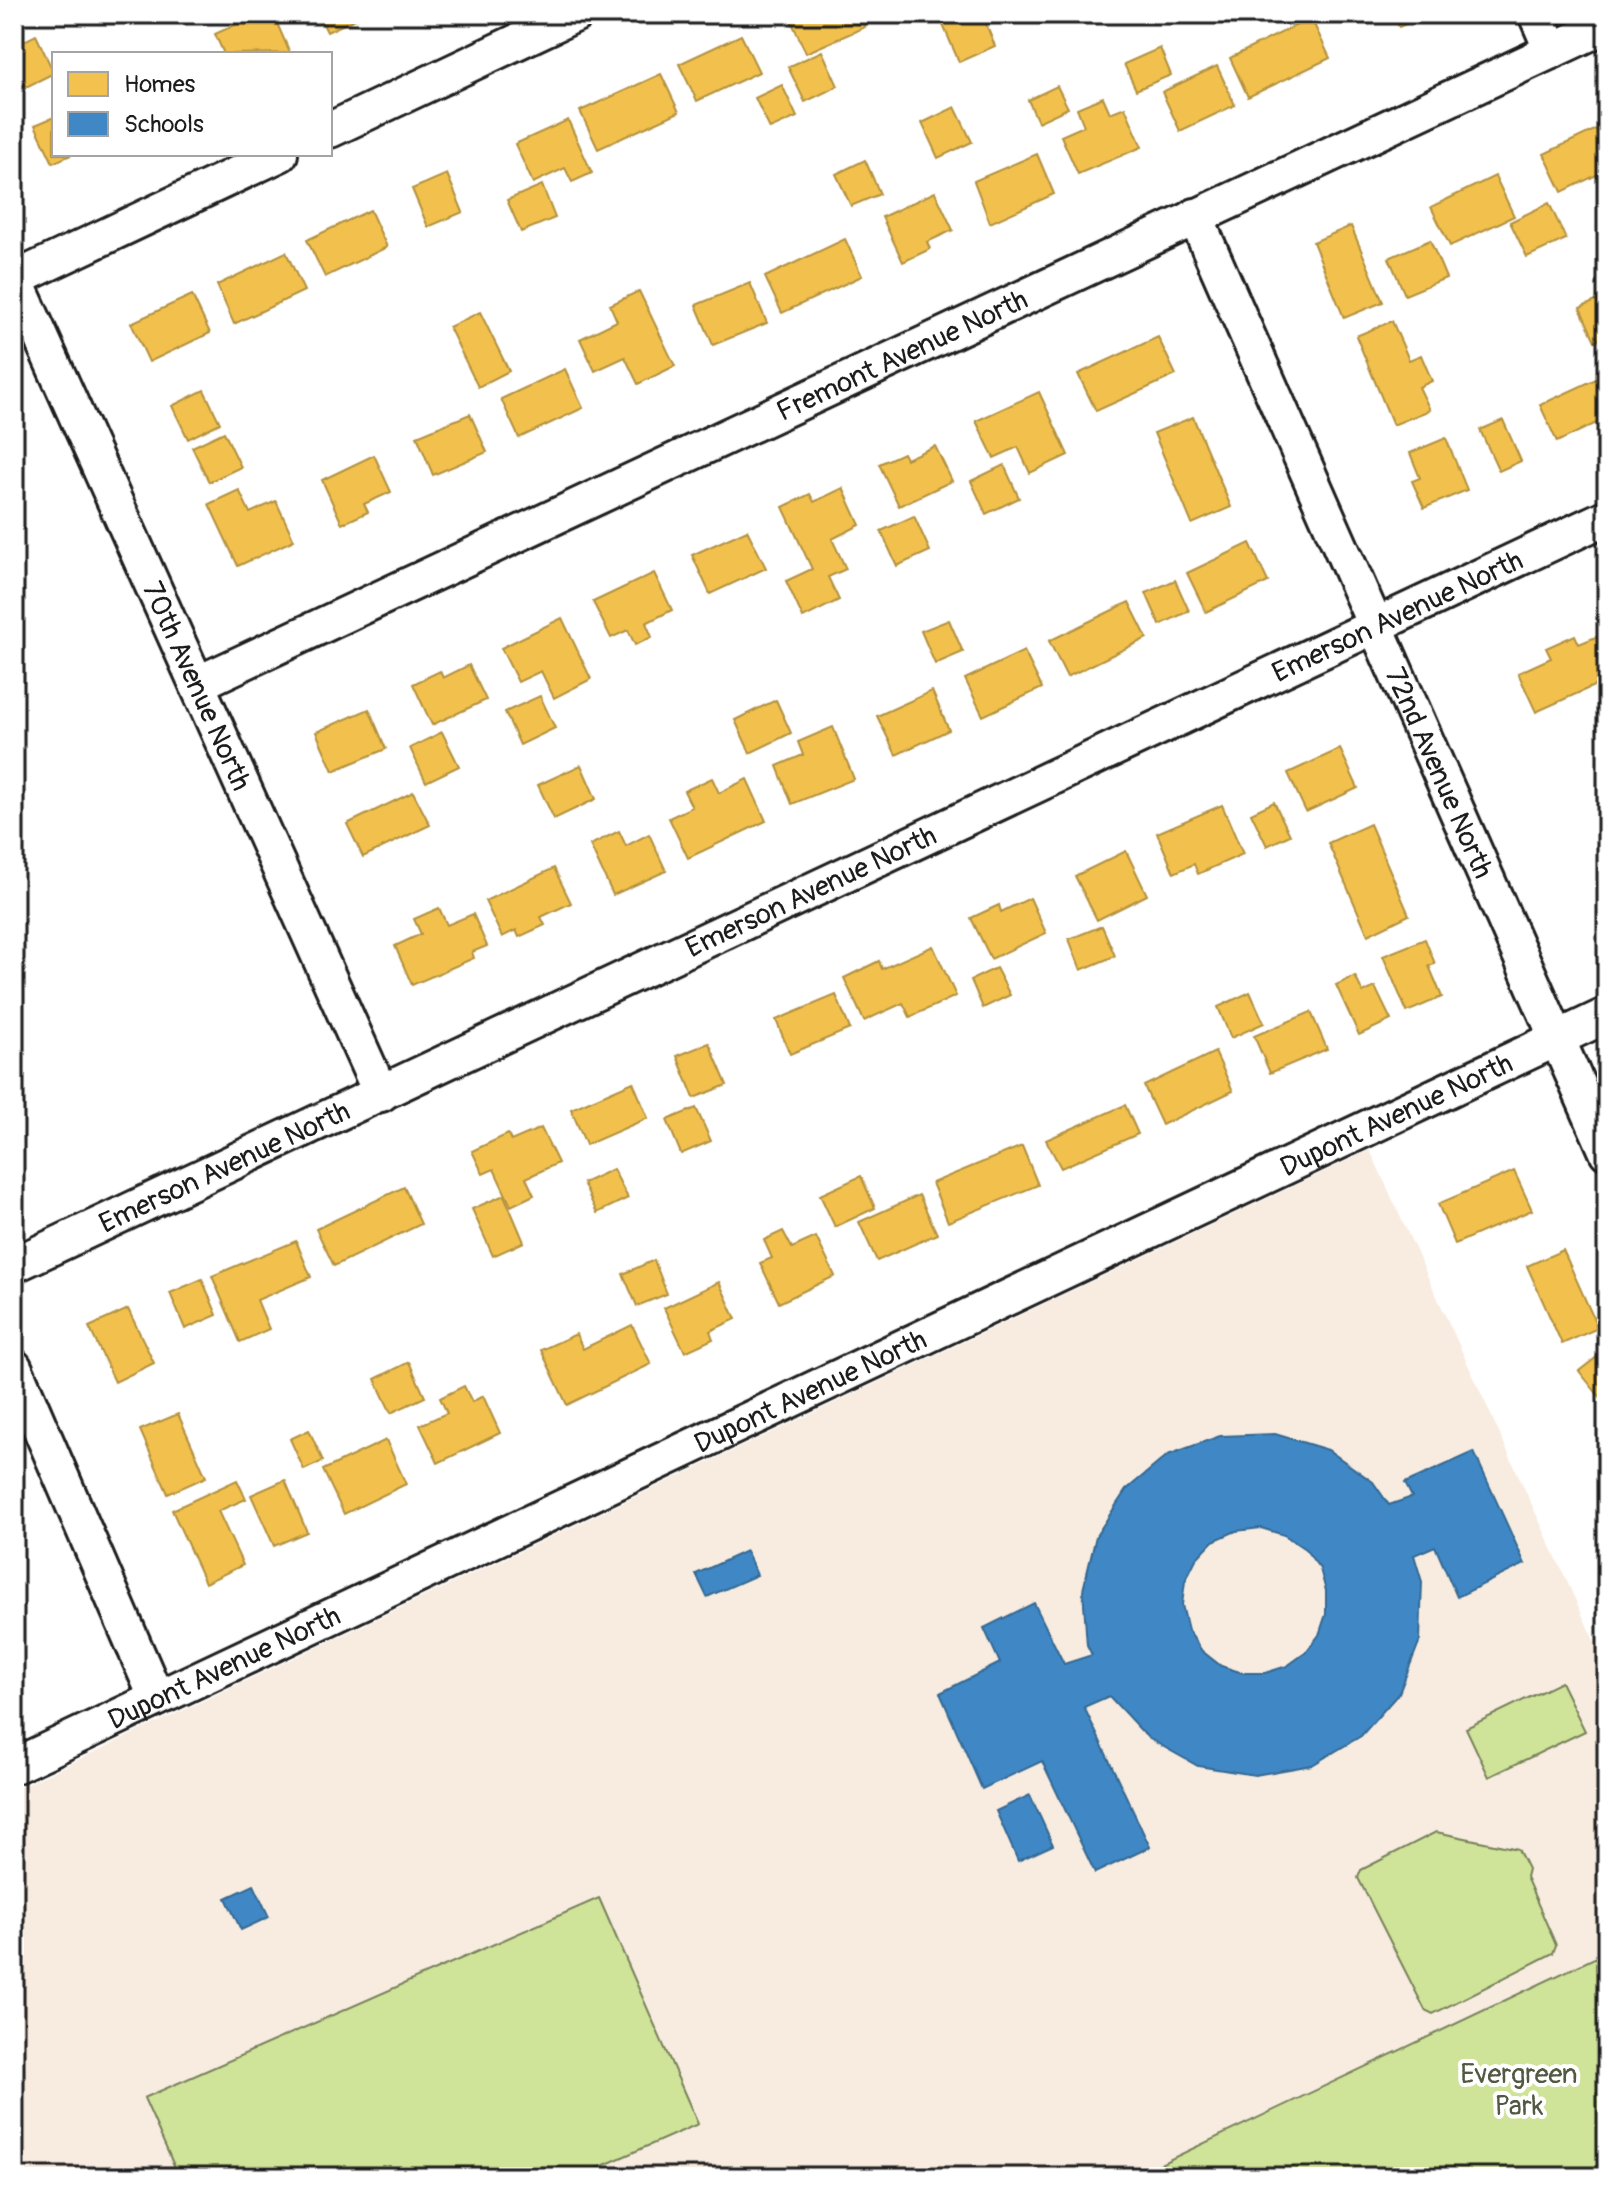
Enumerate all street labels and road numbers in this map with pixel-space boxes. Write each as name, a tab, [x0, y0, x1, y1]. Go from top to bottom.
street label: Fremont Avenue North	[771, 282, 1034, 430]
street label: Emerson Avenue North	[1267, 543, 1529, 691]
street label: 70th Avenue North	[134, 576, 258, 796]
street label: 72nd Avenue North	[1377, 662, 1500, 884]
street label: Emerson Avenue North	[680, 818, 942, 966]
street label: Dupont Avenue North	[1275, 1046, 1518, 1185]
street label: Emerson Avenue North	[94, 1094, 356, 1242]
street label: Dupont Avenue North	[689, 1322, 932, 1462]
street label: Dupont Avenue North	[103, 1599, 346, 1738]

